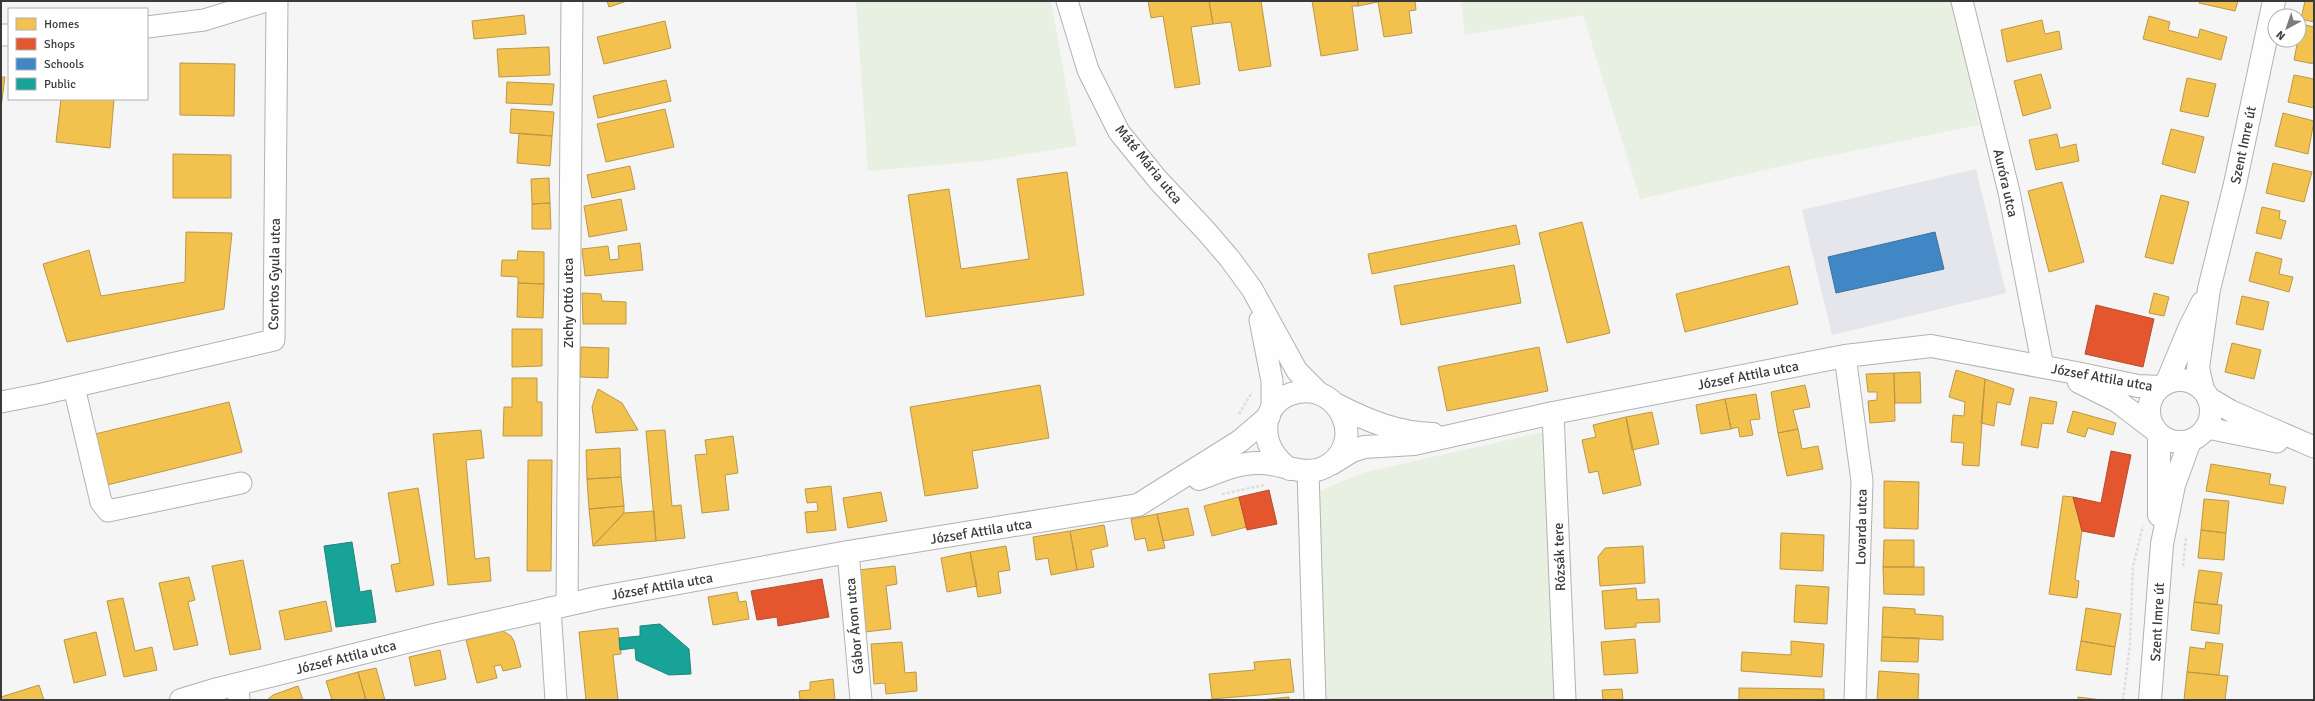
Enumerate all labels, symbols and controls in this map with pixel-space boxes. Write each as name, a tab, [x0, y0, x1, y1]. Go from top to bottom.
legend	[8, 8, 148, 100]
north arrow	[2267, 8, 2307, 48]
text: Homes	[44, 17, 79, 32]
text: N	[2274, 28, 2288, 43]
text: Shops	[44, 37, 75, 52]
text: Schools	[44, 57, 84, 72]
text: Public	[44, 77, 76, 92]
street label: Szent Imre út	[2227, 105, 2260, 186]
street label: Máté Mária utca	[1111, 121, 1186, 207]
street label: Auróra utca	[1989, 147, 2022, 219]
street label: Csortos Gyula utca	[265, 218, 284, 330]
street label: Zichy Ottó utca	[560, 258, 577, 348]
street label: József Attila utca	[1696, 357, 1800, 394]
street label: József Attila utca	[2050, 360, 2154, 395]
street label: Lovarda utca	[1852, 489, 1871, 565]
street label: József Attila utca	[929, 515, 1033, 548]
street label: Rózsák tere	[1550, 522, 1569, 592]
street label: József Attila utca	[610, 569, 714, 604]
street label: Gábor Áron utca	[842, 577, 867, 675]
street label: Szent Imre út	[2147, 582, 2168, 662]
street label: József Attila utca	[294, 637, 398, 678]

